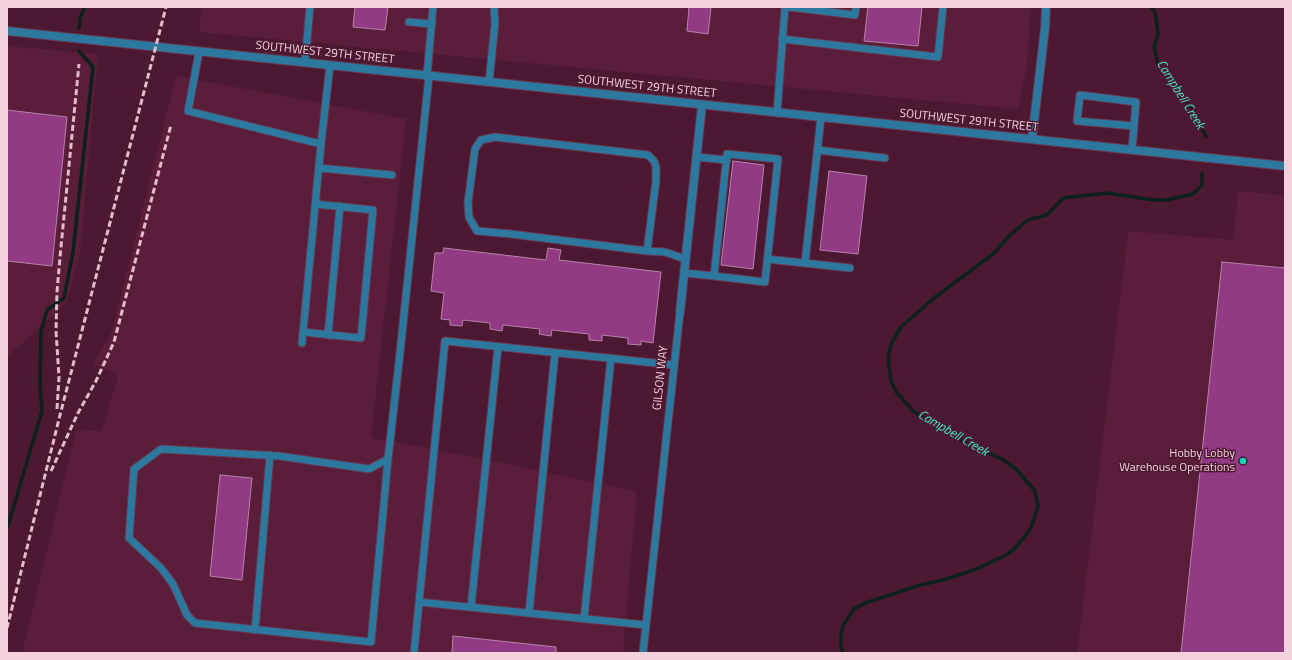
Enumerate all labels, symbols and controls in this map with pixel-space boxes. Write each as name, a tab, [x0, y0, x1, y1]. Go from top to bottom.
street label: SOUTHWEST 29TH STREET	[255, 39, 395, 67]
water label: Campbell Creek	[1153, 57, 1207, 133]
street label: SOUTHWEST 29TH STREET	[577, 73, 717, 101]
street label: SOUTHWEST 29TH STREET	[899, 107, 1039, 135]
street label: GILSON WAY	[650, 345, 672, 411]
water label: Campbell Creek	[915, 408, 991, 460]
place label: Hobby Lobby Warehouse Operations	[1119, 447, 1235, 475]
marker: Hobby Lobby Warehouse Operations	[1238, 456, 1248, 466]

